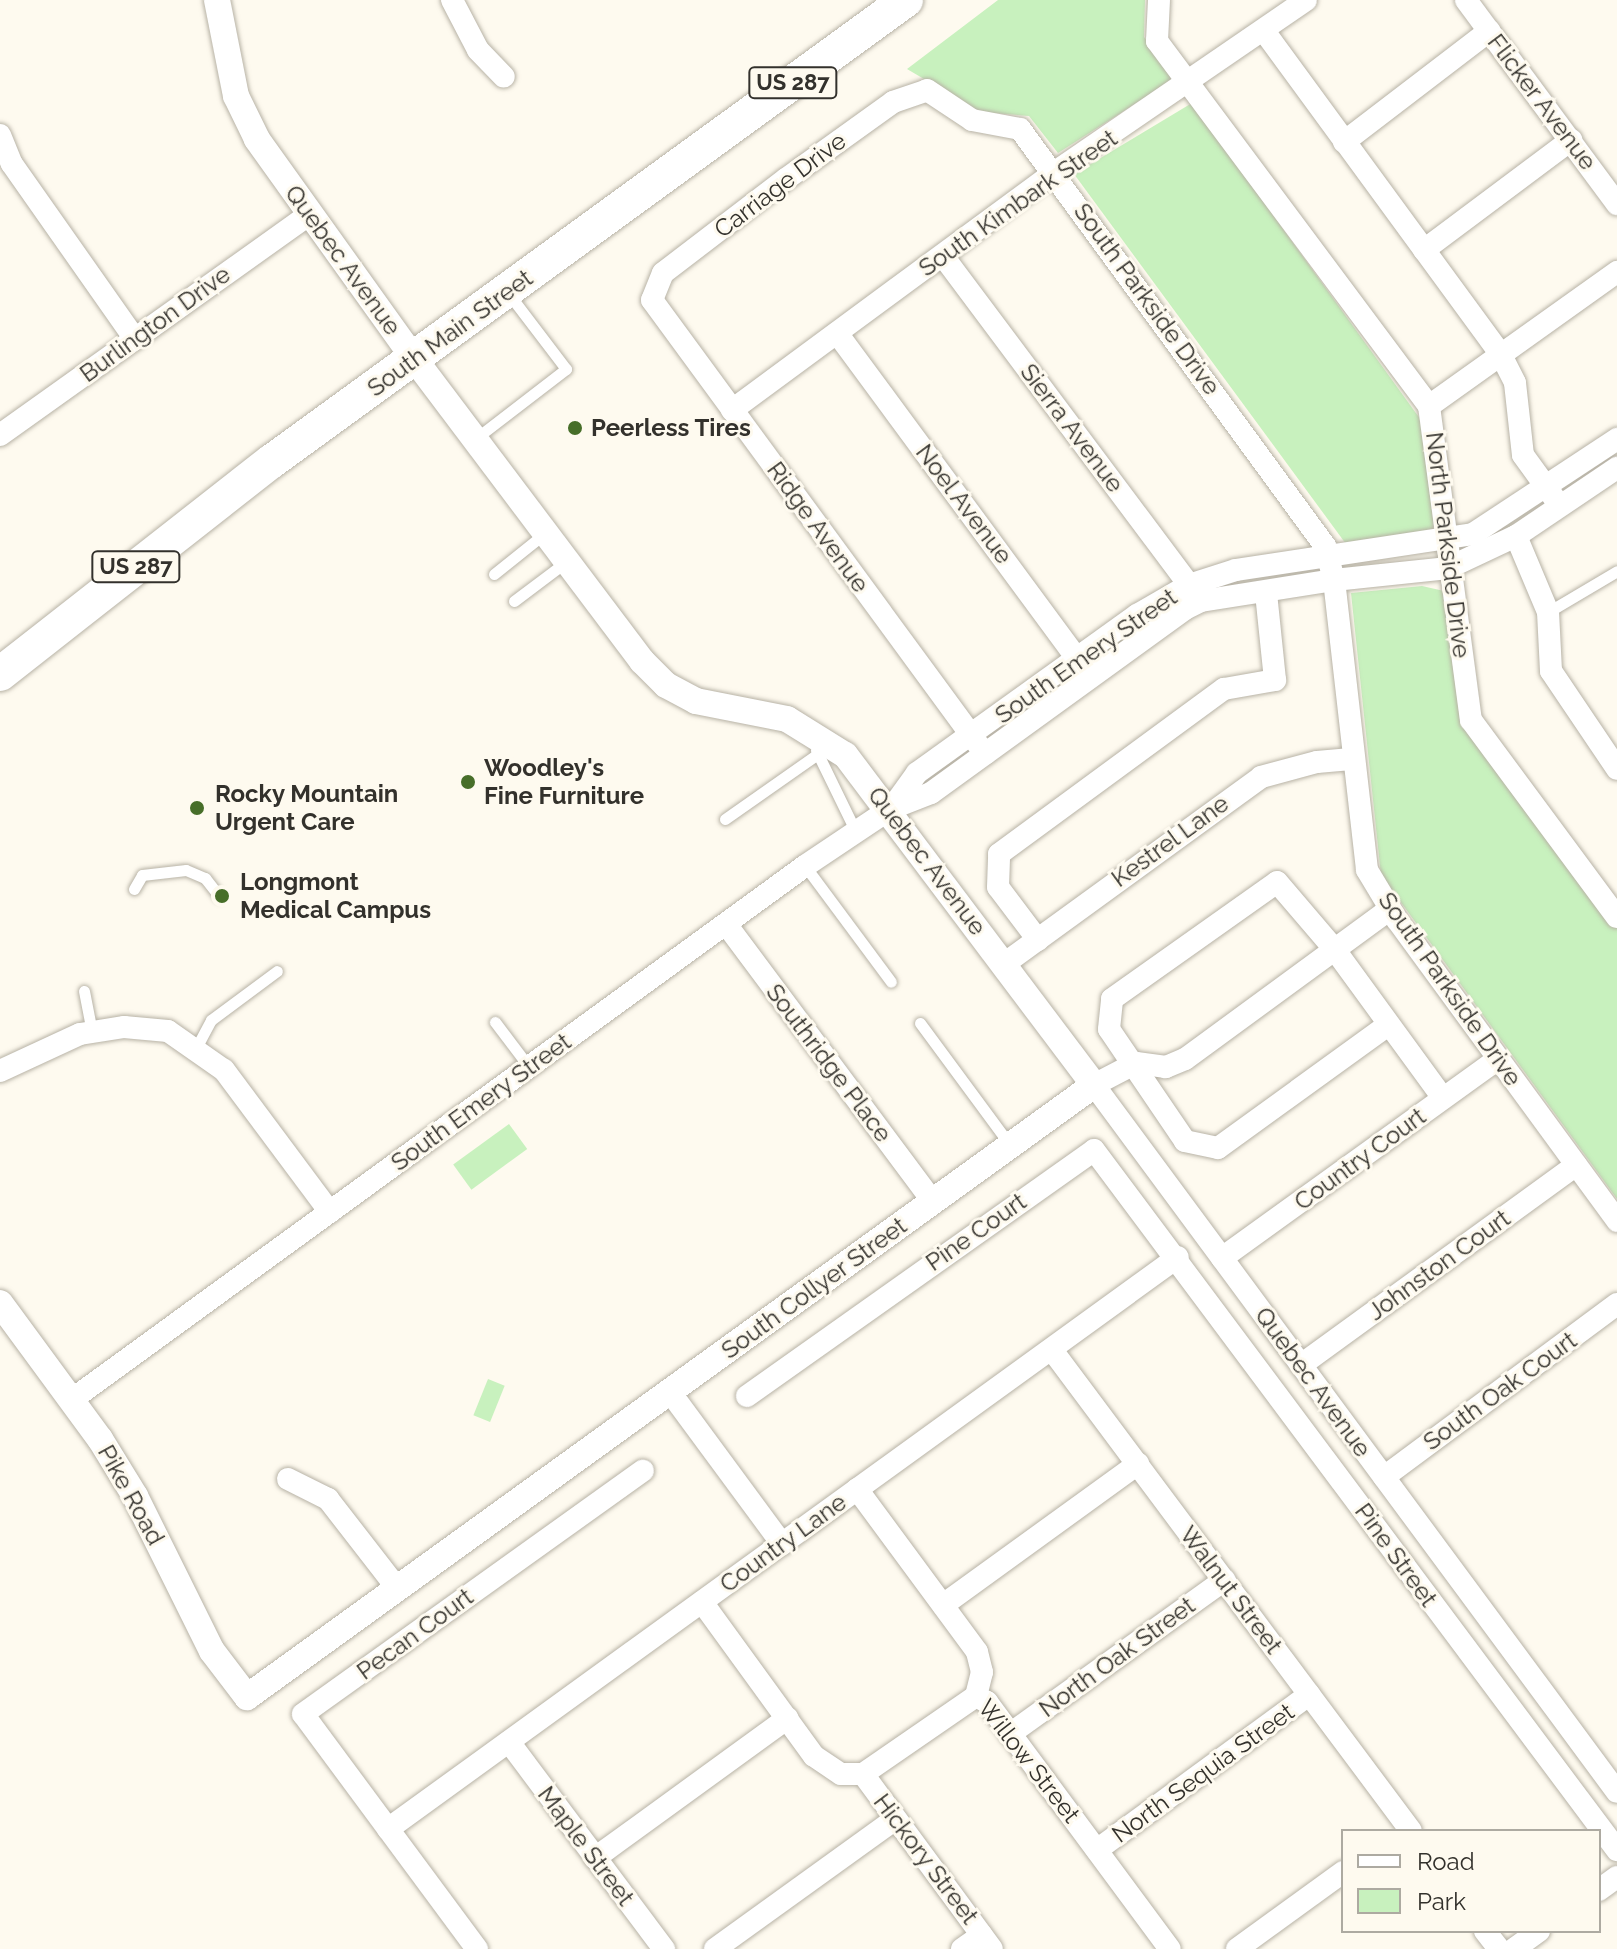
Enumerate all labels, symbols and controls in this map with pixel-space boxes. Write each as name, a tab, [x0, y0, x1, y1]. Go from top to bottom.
street label: Flicker Avenue	[1481, 28, 1603, 176]
road number: US 287	[747, 65, 839, 101]
street label: South Kimbark Street	[913, 124, 1123, 282]
street label: Carriage Drive	[709, 126, 851, 244]
street label: Quebec Avenue	[279, 179, 407, 341]
street label: South Parkside Drive	[1068, 198, 1226, 400]
street label: Burlington Drive	[74, 260, 236, 388]
street label: South Main Street	[362, 263, 538, 403]
street label: Sierra Avenue	[1014, 358, 1130, 498]
place label: Peerless Tires	[591, 414, 752, 442]
marker: Peerless Tires	[566, 419, 584, 437]
street label: North Parkside Drive	[1420, 430, 1476, 660]
street label: Noel Avenue	[909, 438, 1019, 570]
street label: Ridge Avenue	[761, 456, 875, 598]
road number: US 287	[90, 549, 182, 585]
street label: South Emery Street	[989, 582, 1183, 730]
place label: Woodley's Fine Furniture	[484, 754, 644, 810]
marker: Woodley's Fine Furniture	[459, 773, 477, 791]
place label: Rocky Mountain Urgent Care	[215, 780, 399, 836]
street label: Quebec Avenue	[862, 781, 992, 941]
street label: Kestrel Lane	[1106, 789, 1234, 893]
marker: Rocky Mountain Urgent Care	[186, 797, 208, 819]
place label: Longmont Medical Campus	[240, 868, 432, 924]
marker: Longmont Medical Campus	[211, 885, 233, 907]
street label: South Parkside Drive	[1372, 887, 1528, 1091]
street label: Southridge Place	[760, 978, 898, 1148]
street label: South Emery Street	[385, 1027, 577, 1177]
street label: Country Court	[1288, 1102, 1432, 1216]
street label: Pine Court	[920, 1187, 1032, 1277]
street label: Johnston Court	[1362, 1204, 1516, 1326]
street label: South Collyer Street	[716, 1211, 912, 1365]
street label: Quebec Avenue	[1249, 1301, 1377, 1463]
street label: South Oak Court	[1418, 1326, 1582, 1456]
street label: Pike Road	[92, 1440, 170, 1550]
street label: Country Lane	[714, 1487, 852, 1599]
street label: Pine Street	[1349, 1498, 1443, 1612]
street label: Walnut Street	[1174, 1520, 1288, 1660]
street label: Pecan Court	[351, 1582, 479, 1686]
street label: North Oak Street	[1033, 1591, 1201, 1723]
street label: Willow Street	[972, 1693, 1086, 1829]
street label: North Sequia Street	[1106, 1697, 1300, 1849]
street label: Maple Street	[532, 1781, 640, 1911]
street label: Hickory Street	[867, 1788, 985, 1930]
legend	[1341, 1829, 1601, 1933]
text: Road	[1417, 1847, 1475, 1876]
text: Park	[1417, 1887, 1466, 1916]

